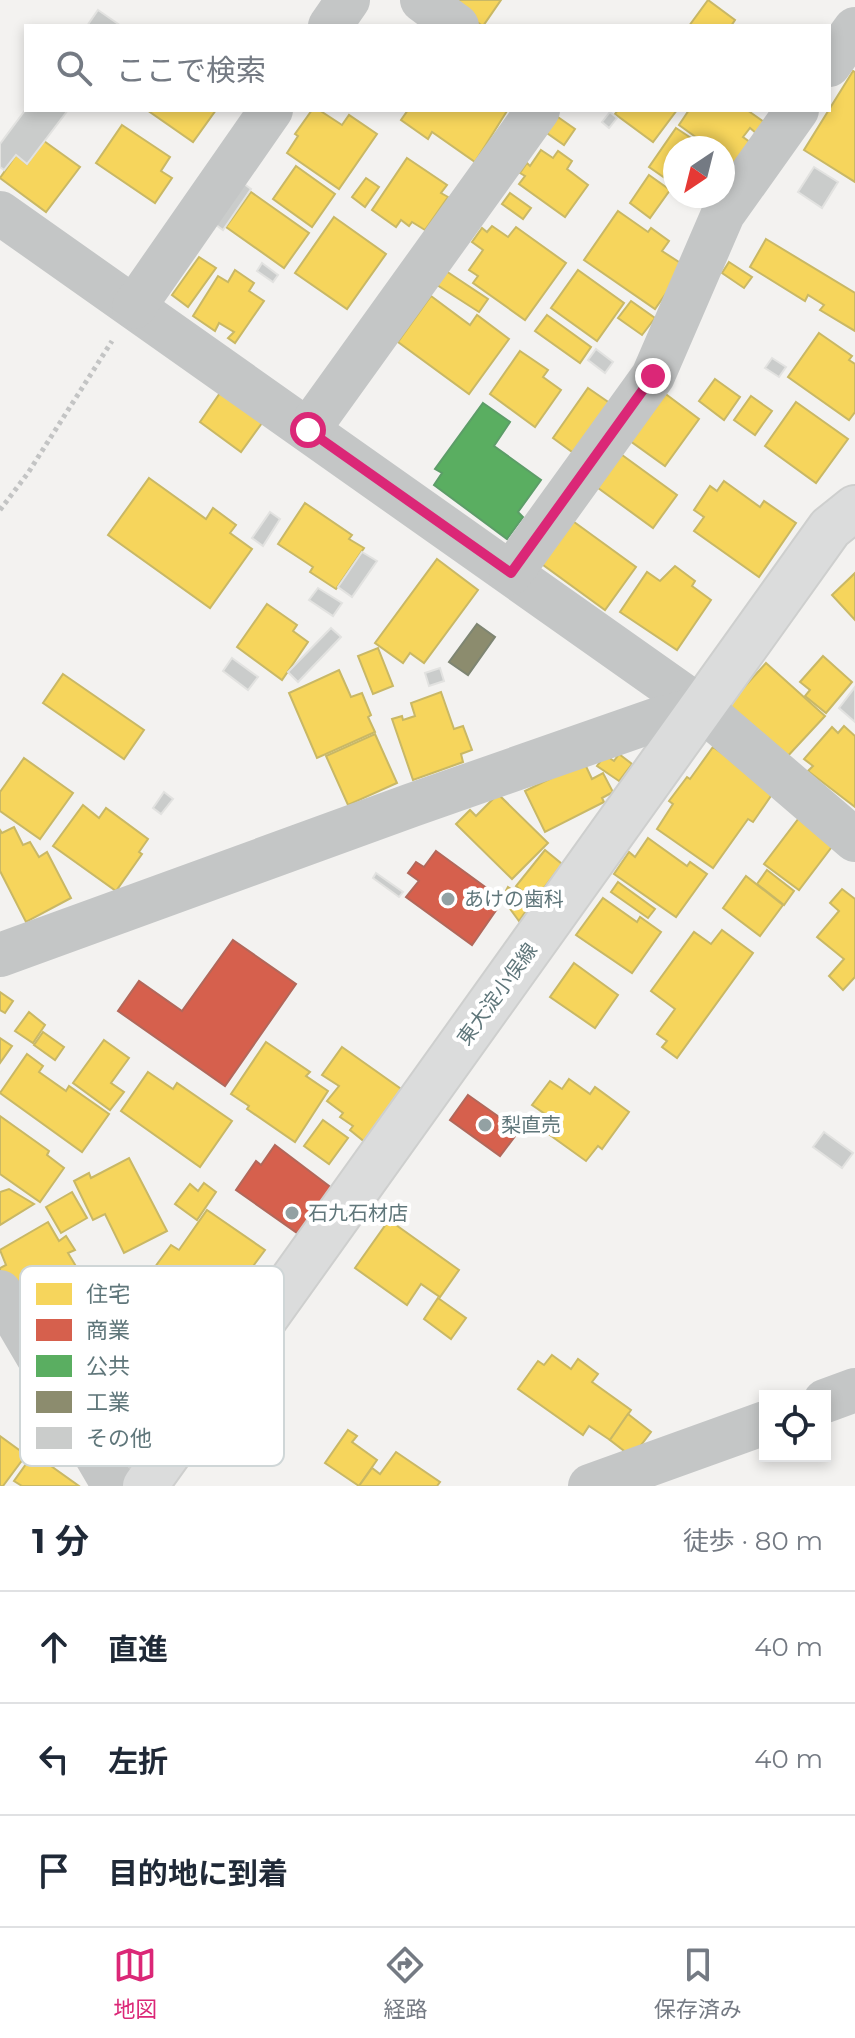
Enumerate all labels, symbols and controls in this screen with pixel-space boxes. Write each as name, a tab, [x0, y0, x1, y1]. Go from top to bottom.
search box	[24, 24, 831, 112]
icon: search	[52, 46, 96, 90]
text: ここで検索	[116, 52, 266, 89]
north arrow	[663, 136, 735, 208]
route end	[635, 358, 671, 394]
route start	[290, 412, 326, 448]
place label: あけの歯科	[464, 887, 564, 911]
marker: あけの歯科	[439, 890, 457, 908]
street label: 東大淀小俣線	[452, 938, 542, 1050]
place label: 梨直売	[501, 1113, 561, 1137]
marker: 梨直売	[476, 1116, 494, 1134]
place label: 石九石材店	[308, 1201, 408, 1225]
marker: 石九石材店	[283, 1204, 301, 1222]
legend	[20, 1266, 284, 1466]
text: 住宅	[86, 1281, 130, 1308]
text: 商業	[86, 1317, 130, 1344]
text: 公共	[86, 1353, 130, 1380]
text: 工業	[86, 1389, 130, 1416]
map controls	[759, 1390, 831, 1462]
button: locate	[759, 1390, 831, 1462]
text: その他	[86, 1425, 152, 1452]
text: 1 分	[32, 1520, 89, 1562]
text: 徒歩 · 80 m	[683, 1525, 823, 1557]
icon: ahead	[32, 1625, 76, 1669]
text: 直進	[108, 1631, 168, 1668]
text: 40 m	[754, 1631, 823, 1663]
icon: left	[32, 1737, 76, 1781]
text: 左折	[108, 1743, 168, 1780]
text: 40 m	[754, 1743, 823, 1775]
icon: arrive	[32, 1849, 76, 1893]
text: 目的地に到着	[108, 1855, 288, 1892]
tab: 地図	[113, 1943, 157, 2023]
tab: 経路	[383, 1943, 428, 2023]
tab: 保存済み	[654, 1943, 742, 2023]

